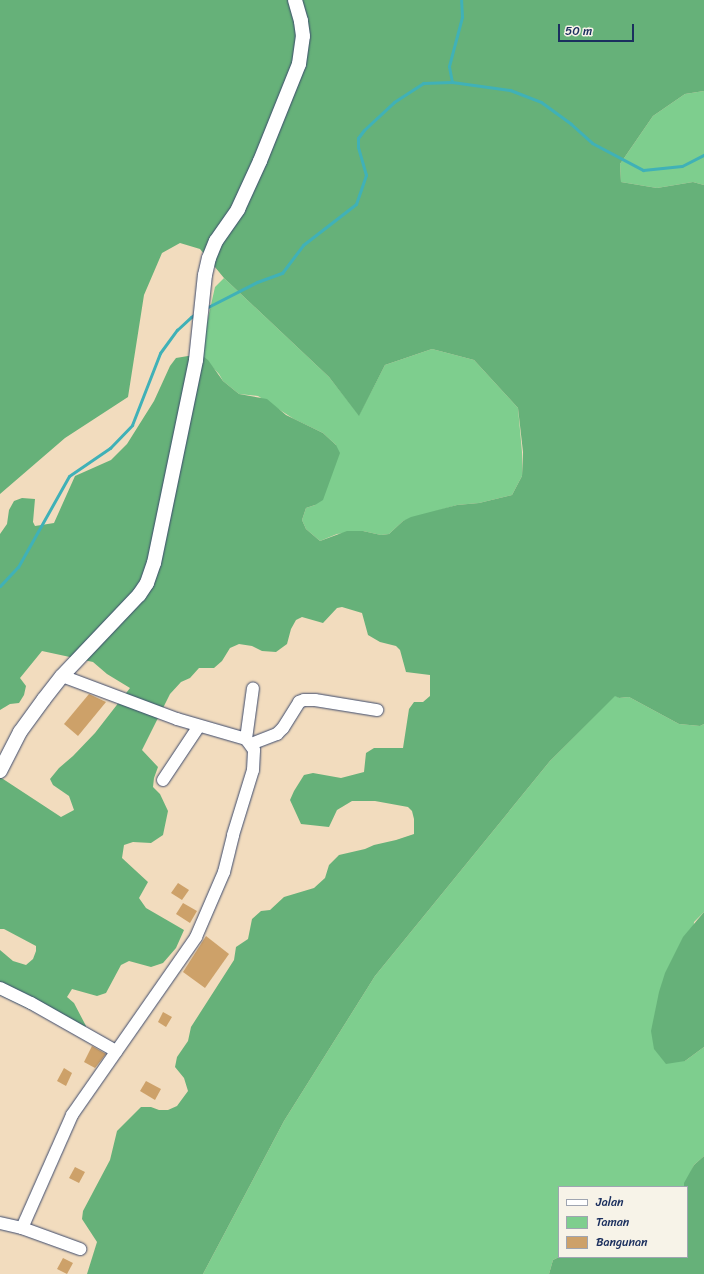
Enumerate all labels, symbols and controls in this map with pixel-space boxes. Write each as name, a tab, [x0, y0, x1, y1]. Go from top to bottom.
scale bar	[560, 16, 636, 42]
text: 50 m	[565, 20, 592, 42]
legend	[558, 1186, 688, 1258]
text: Jalan	[596, 1191, 624, 1213]
text: Taman	[596, 1211, 629, 1233]
text: Bangunan	[596, 1231, 648, 1253]

